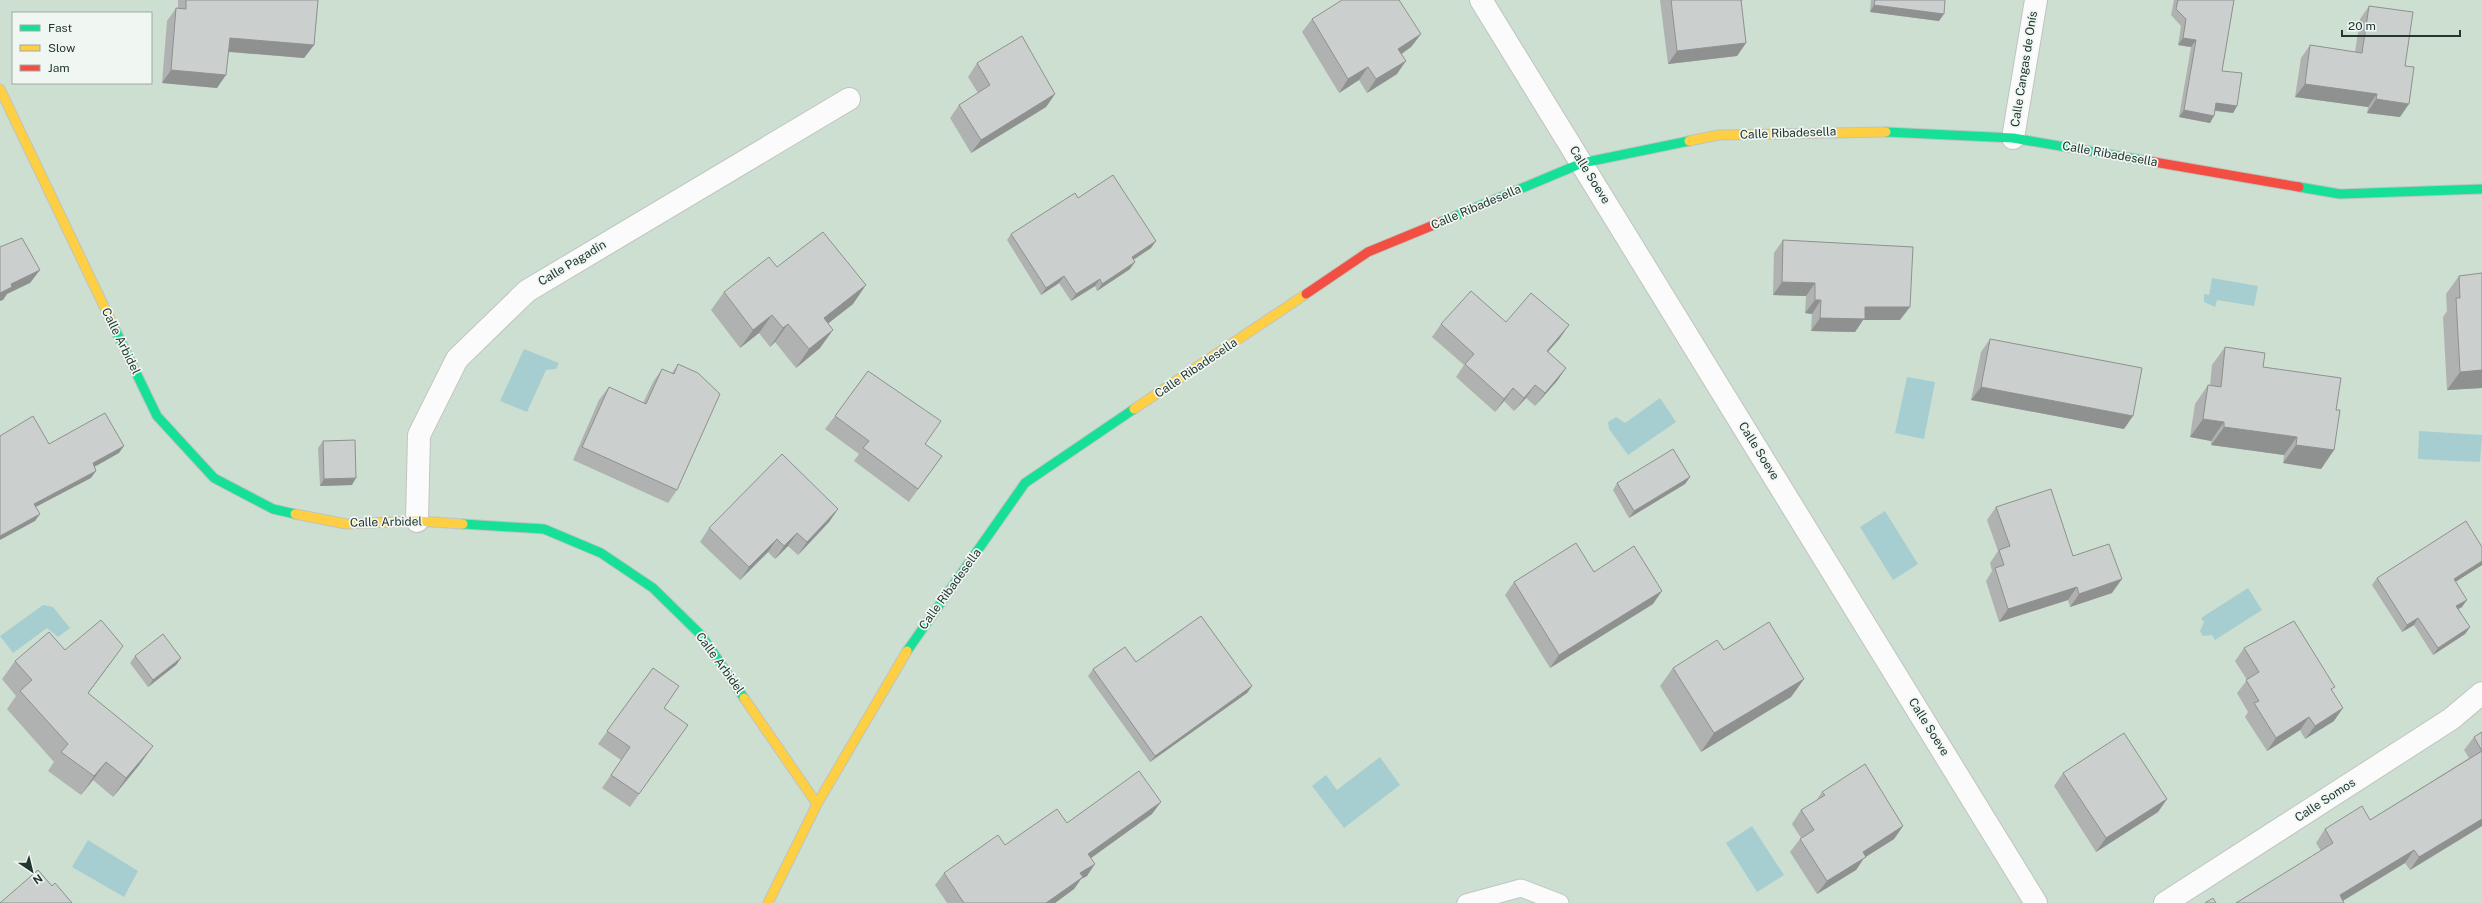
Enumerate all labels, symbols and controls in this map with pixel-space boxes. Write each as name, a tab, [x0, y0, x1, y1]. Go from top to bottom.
street label: Calle Cangas de Onís	[2008, 10, 2040, 128]
legend	[12, 12, 152, 84]
scale bar	[2342, 12, 2460, 38]
text: 20 m	[2348, 19, 2376, 33]
text: Fast	[48, 21, 73, 35]
text: Slow	[48, 41, 76, 55]
text: Jam	[48, 61, 70, 75]
street label: Calle Ribadesella	[1740, 124, 1836, 142]
street label: Calle Ribadesella	[2061, 139, 2159, 169]
street label: Calle Soeve	[1567, 144, 1613, 207]
street label: Calle Ribadesella	[1429, 182, 1523, 232]
street label: Calle Pagadín	[536, 237, 608, 289]
street label: Calle Arbidel	[99, 305, 143, 377]
street label: Calle Ribadesella	[1152, 335, 1240, 401]
street label: Calle Soeve	[1736, 420, 1782, 483]
street label: Calle Arbidel	[350, 514, 423, 530]
street label: Calle Ribadesella	[916, 546, 984, 632]
street label: Calle Arbidel	[693, 630, 747, 697]
street label: Calle Soeve	[1906, 696, 1952, 759]
street label: Calle Somos	[2292, 775, 2358, 825]
north arrow	[12, 851, 52, 891]
text: N	[31, 872, 45, 887]

